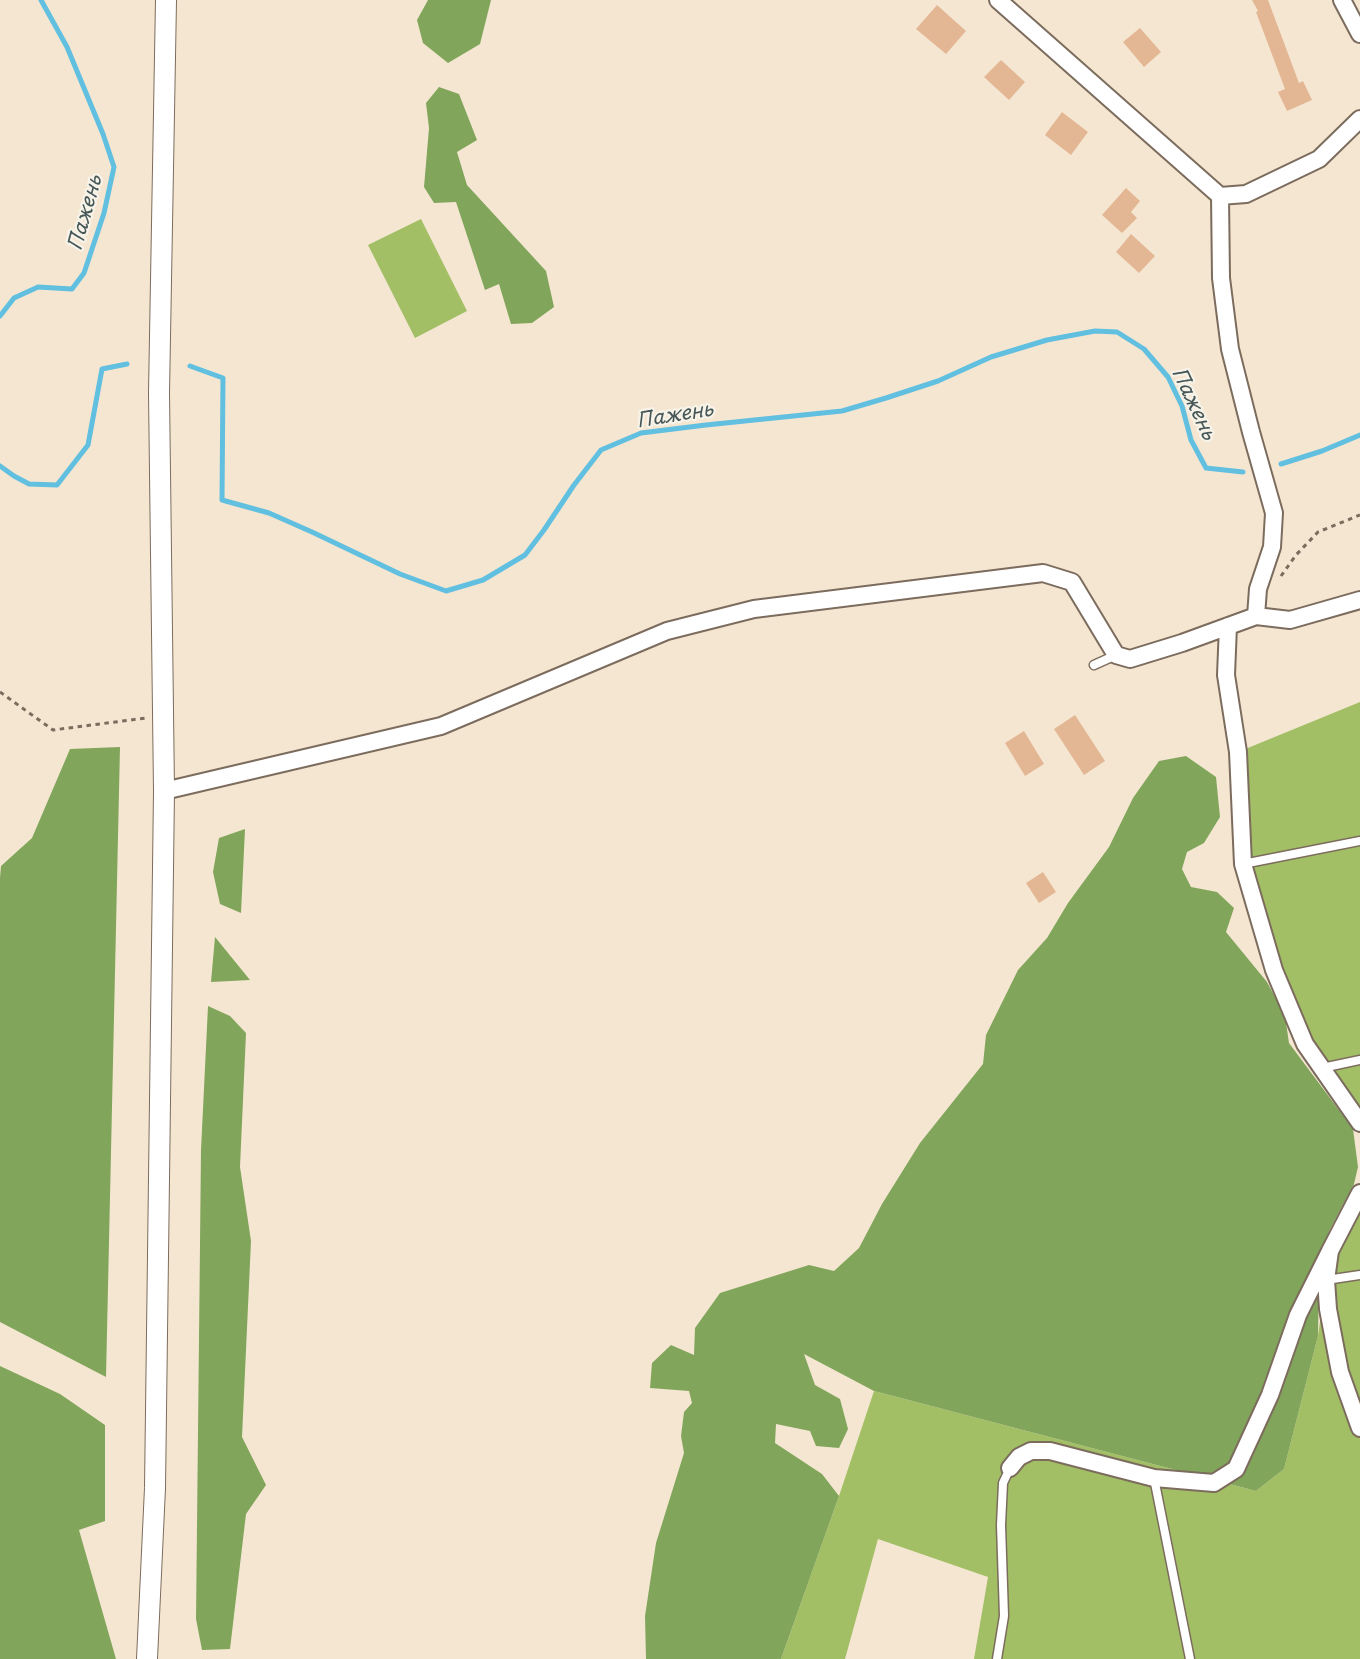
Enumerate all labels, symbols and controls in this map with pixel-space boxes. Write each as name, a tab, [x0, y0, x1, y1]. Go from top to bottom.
water label: Пажень	[64, 173, 108, 253]
water label: Пажень	[1166, 364, 1220, 444]
water label: Пажень	[635, 398, 715, 434]

